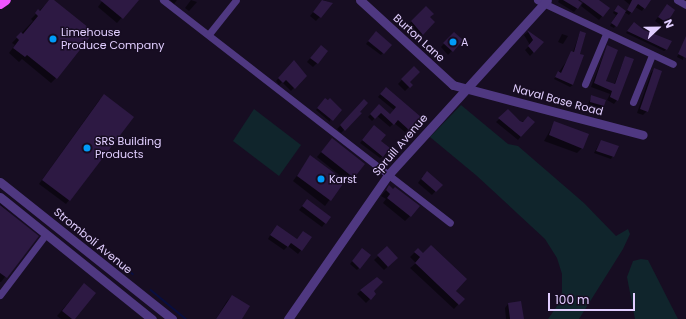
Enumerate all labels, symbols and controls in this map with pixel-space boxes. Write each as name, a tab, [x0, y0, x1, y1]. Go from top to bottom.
north arrow	[638, 8, 678, 48]
street label: Burton Lane	[390, 11, 448, 65]
text: N	[660, 17, 678, 30]
place label: Limehouse Produce Company	[61, 26, 164, 52]
marker: Limehouse Produce Company	[48, 34, 58, 44]
place label: A	[461, 35, 468, 49]
marker: A	[448, 37, 458, 47]
street label: Naval Base Road	[512, 82, 604, 118]
street label: Spruill Avenue	[370, 111, 430, 179]
place label: SRS Building Products	[95, 135, 161, 161]
marker: SRS Building Products	[82, 143, 92, 153]
place label: Karst	[329, 172, 357, 186]
marker: Karst	[316, 174, 326, 184]
street label: Stromboli Avenue	[51, 205, 135, 277]
scale bar	[550, 285, 637, 311]
text: 100 m	[555, 291, 589, 308]

